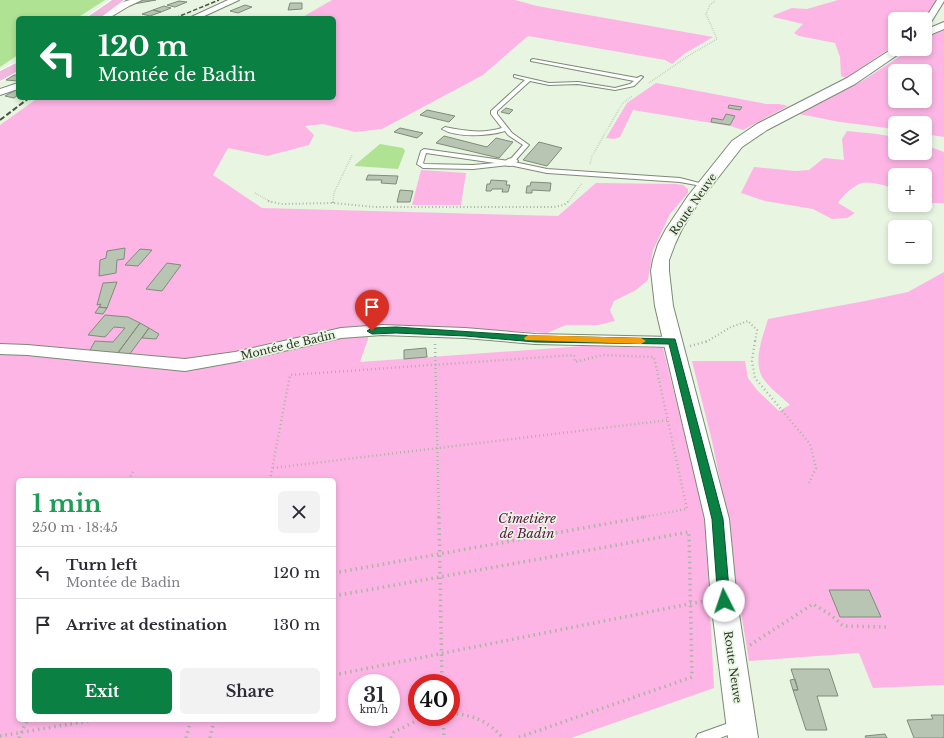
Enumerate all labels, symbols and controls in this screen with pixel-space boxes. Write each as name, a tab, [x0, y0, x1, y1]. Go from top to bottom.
map controls	[888, 12, 932, 264]
button: sound	[888, 12, 932, 56]
text: 120 m	[98, 29, 188, 64]
icon: left	[32, 32, 84, 84]
text: Montée de Badin	[98, 64, 256, 86]
button: search	[888, 64, 932, 108]
button: layers	[888, 116, 932, 160]
button: +	[888, 168, 932, 212]
street label: Route Neuve	[666, 170, 720, 238]
button: −	[888, 220, 932, 264]
pin	[355, 290, 389, 331]
icon: arrive	[361, 296, 383, 318]
street label: Montée de Badin	[239, 327, 337, 363]
text: 1 min	[32, 489, 102, 518]
button: close	[278, 491, 320, 533]
park label: Cimetière de Badin	[498, 510, 556, 542]
text: 250 m · 18:45	[32, 519, 118, 536]
text: Turn left	[66, 555, 137, 574]
icon: left	[32, 562, 54, 584]
text: 120 m	[273, 563, 320, 582]
text: Montée de Badin	[66, 574, 180, 591]
position arrow	[703, 580, 745, 622]
icon: arrive	[32, 614, 54, 636]
text: Arrive at destination	[66, 615, 227, 634]
text: 130 m	[273, 615, 320, 634]
street label: Route Neuve	[721, 630, 745, 704]
button: Exit	[32, 668, 172, 714]
button: Share	[180, 668, 320, 714]
speed limit sign: 40	[408, 674, 460, 726]
text: 31	[363, 683, 385, 707]
text: km/h	[360, 703, 388, 716]

